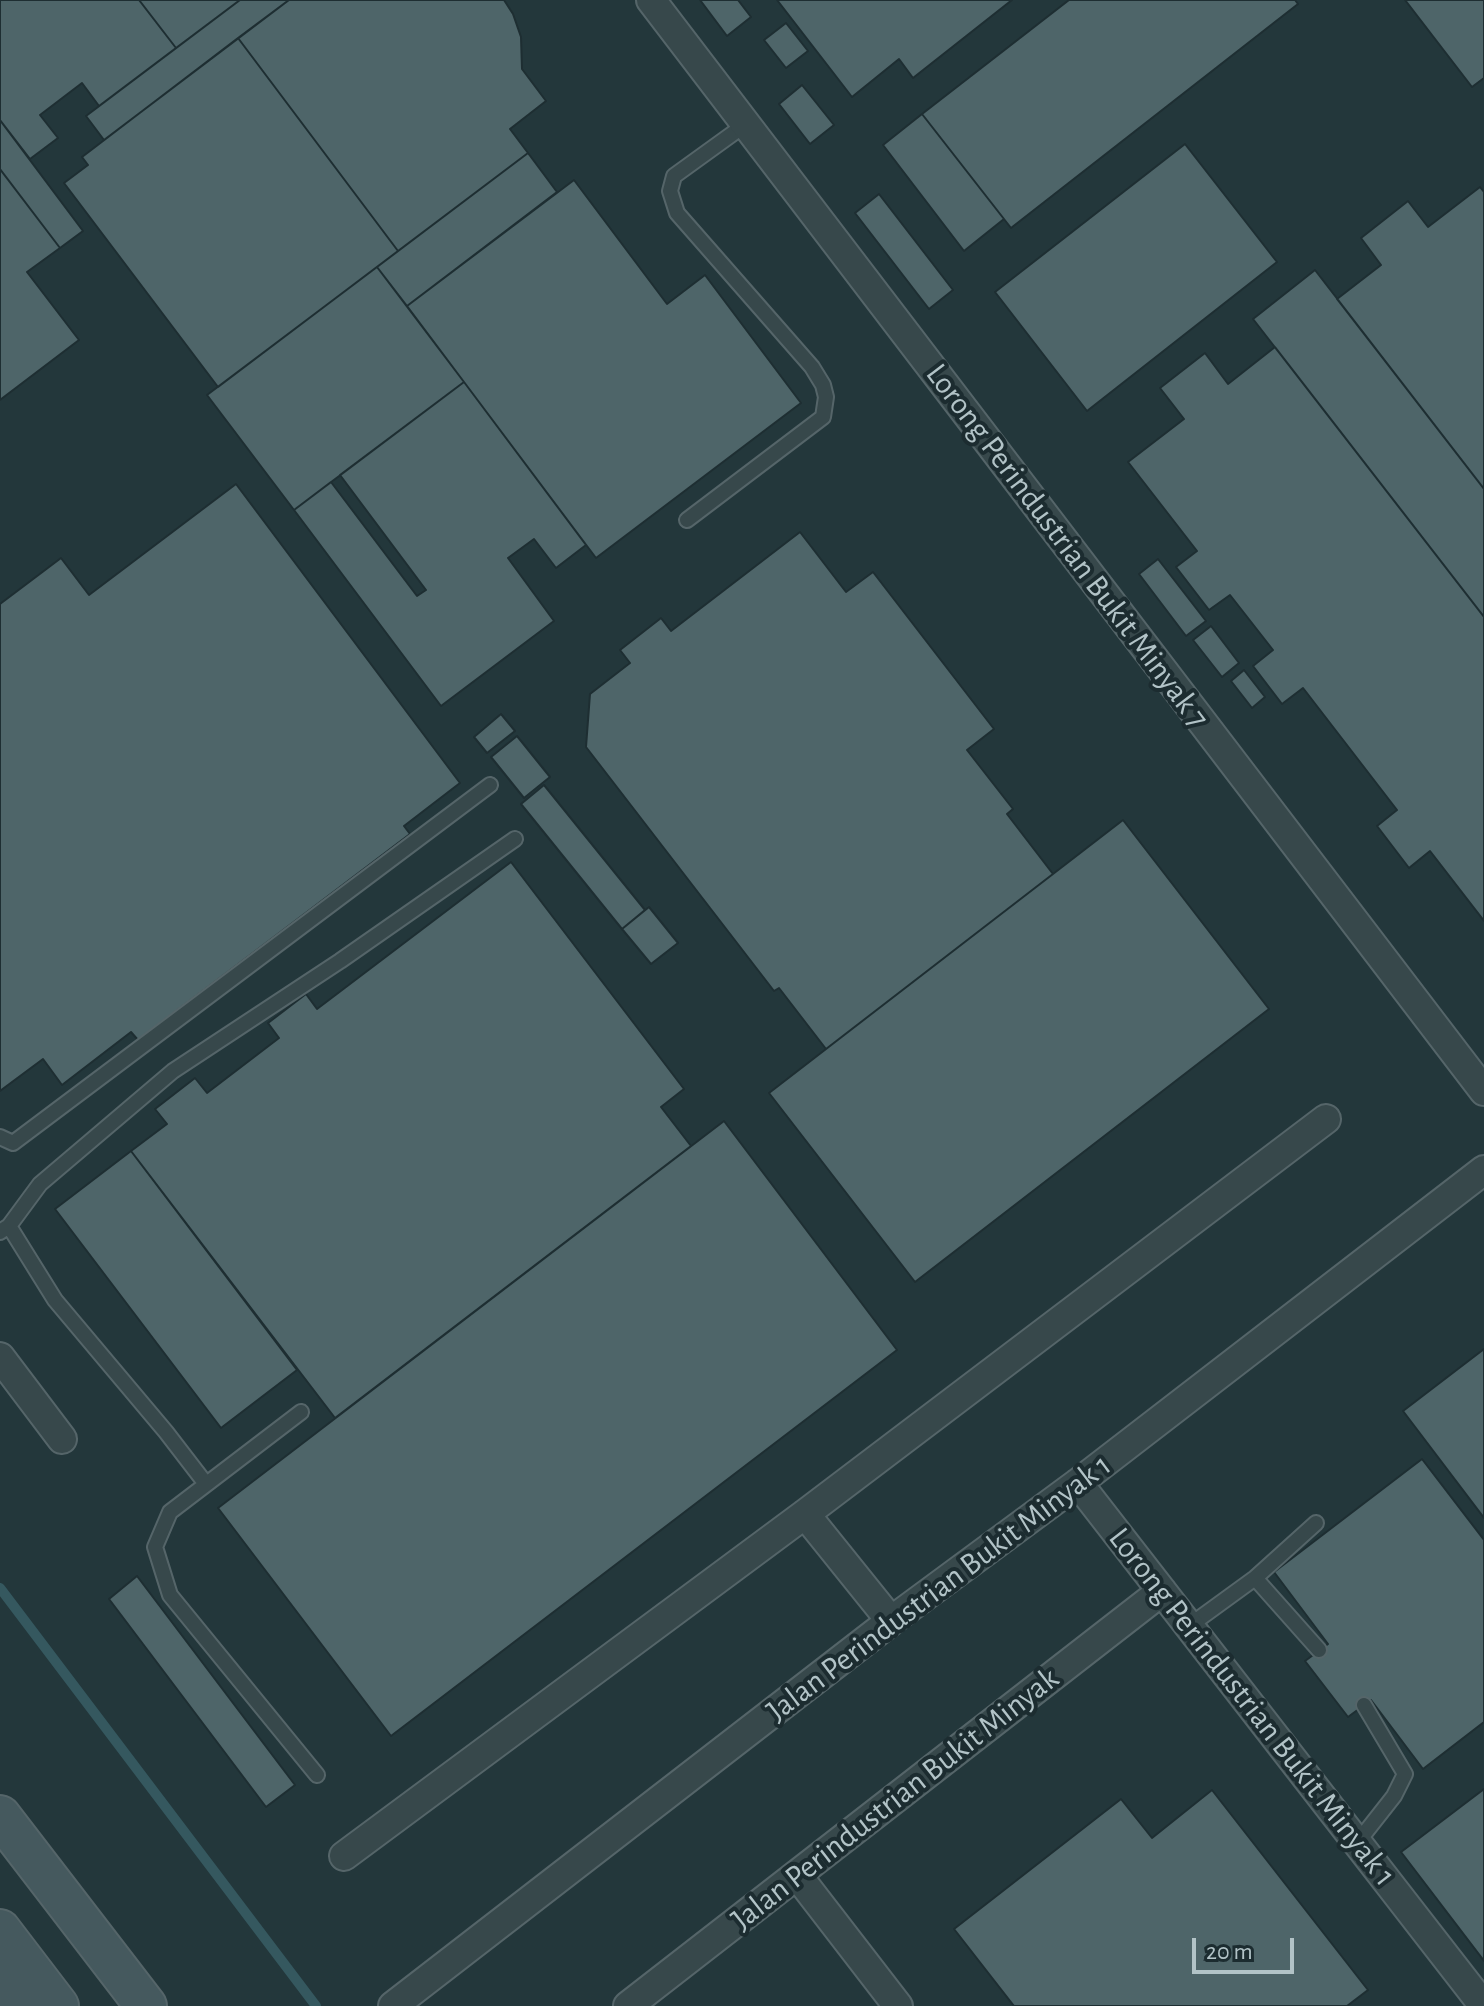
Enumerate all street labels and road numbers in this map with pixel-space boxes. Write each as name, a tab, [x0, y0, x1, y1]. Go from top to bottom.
street label: Lorong Perindustrian Bukit Minyak 7	[917, 356, 1217, 736]
street label: Jalan Perindustrian Bukit Minyak 1	[759, 1446, 1119, 1730]
street label: Lorong Perindustrian Bukit Minyak 1	[1100, 1520, 1404, 1894]
street label: Jalan Perindustrian Bukit Minyak	[724, 1659, 1066, 1939]

